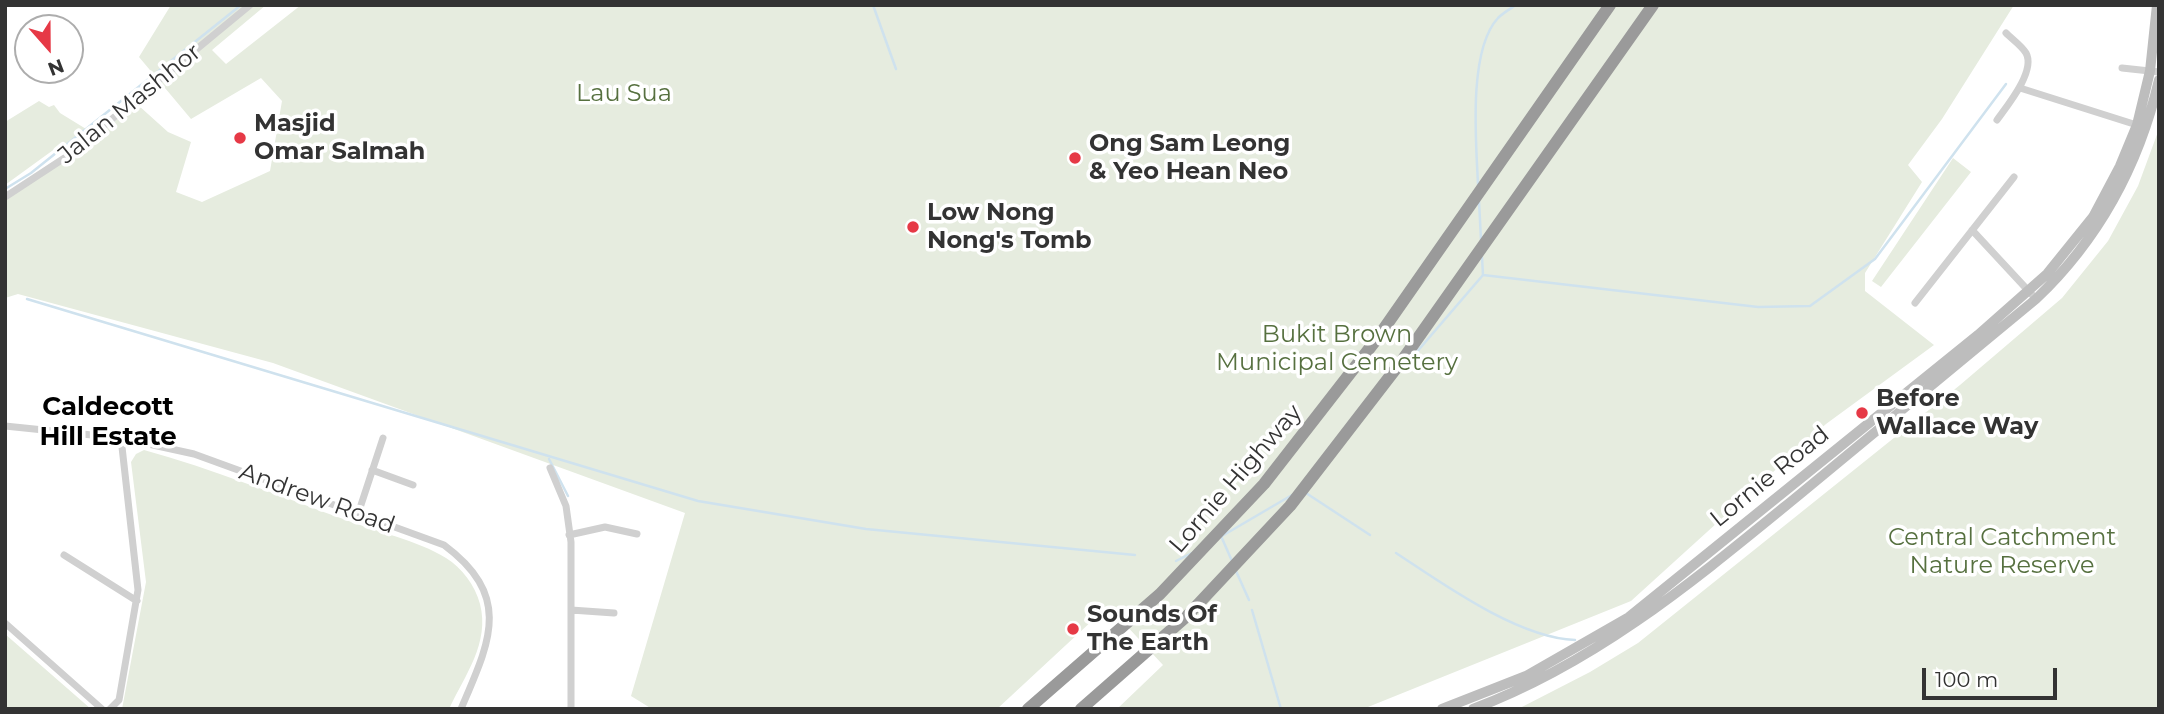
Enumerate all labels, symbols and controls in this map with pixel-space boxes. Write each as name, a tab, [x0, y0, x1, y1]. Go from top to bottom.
north arrow	[14, 14, 84, 84]
street label: Jalan Mashhor	[53, 38, 207, 170]
text: N	[45, 54, 67, 81]
park label: Lau Sua	[576, 80, 672, 108]
place label: Masjid Omar Salmah	[254, 110, 425, 166]
marker: Masjid Omar Salmah	[232, 130, 248, 146]
place label: Ong Sam Leong & Yeo Hean Neo	[1089, 130, 1290, 186]
marker: Ong Sam Leong & Yeo Hean Neo	[1067, 150, 1083, 166]
place label: Low Nong Nong's Tomb	[927, 199, 1092, 255]
marker: Low Nong Nong's Tomb	[905, 219, 921, 235]
park label: Bukit Brown Municipal Cemetery	[1216, 321, 1458, 377]
place label: Before Wallace Way	[1876, 385, 2038, 441]
district label: Caldecott Hill Estate	[39, 391, 177, 452]
street label: Lornie Highway	[1164, 399, 1308, 559]
marker: Before Wallace Way	[1854, 405, 1870, 421]
street label: Lornie Road	[1705, 420, 1835, 534]
street label: Andrew Road	[235, 458, 399, 540]
park label: Central Catchment Nature Reserve	[1888, 524, 2116, 580]
place label: Sounds Of The Earth	[1087, 601, 1217, 657]
marker: Sounds Of The Earth	[1065, 621, 1081, 637]
scale bar	[1926, 654, 2061, 698]
text: 100 m	[1935, 667, 1998, 692]

